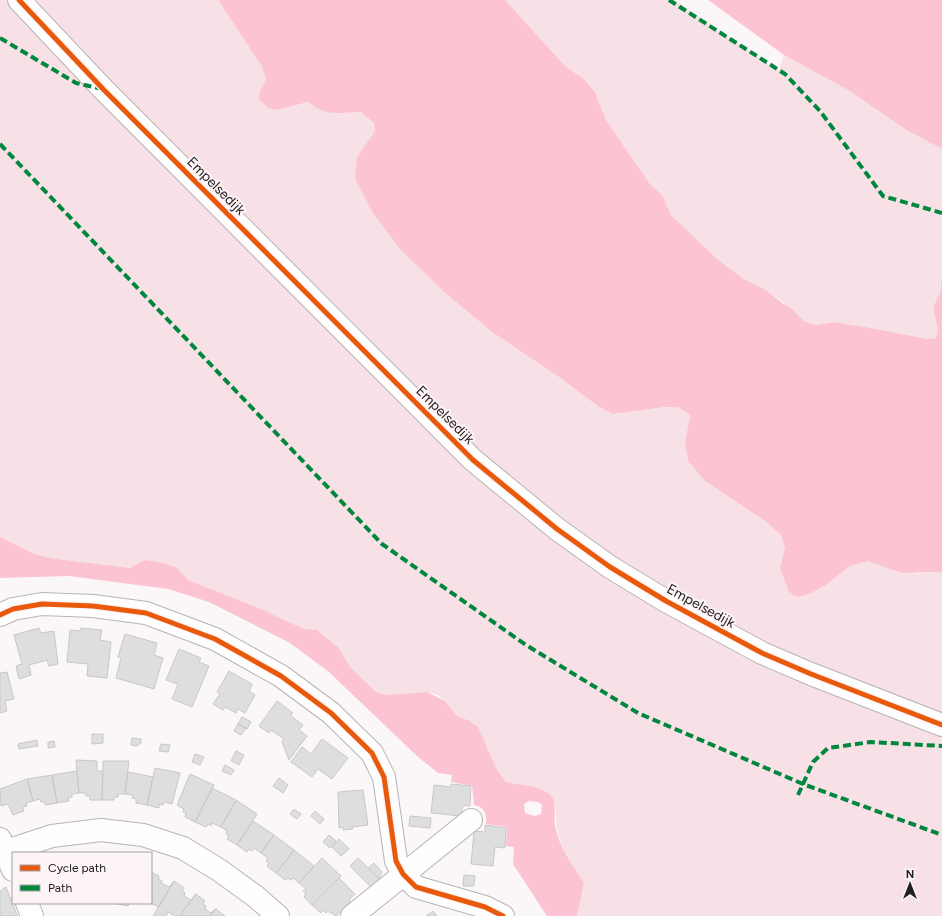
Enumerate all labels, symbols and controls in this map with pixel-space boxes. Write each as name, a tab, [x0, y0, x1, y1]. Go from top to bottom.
street label: Empelsedijk	[183, 153, 249, 219]
street label: Empelsedijk	[412, 382, 478, 448]
street label: Empelsedijk	[664, 580, 738, 632]
legend	[12, 852, 152, 904]
text: Cycle path	[48, 861, 106, 875]
north arrow	[890, 864, 930, 904]
text: N	[906, 868, 914, 881]
text: Path	[48, 881, 72, 895]

